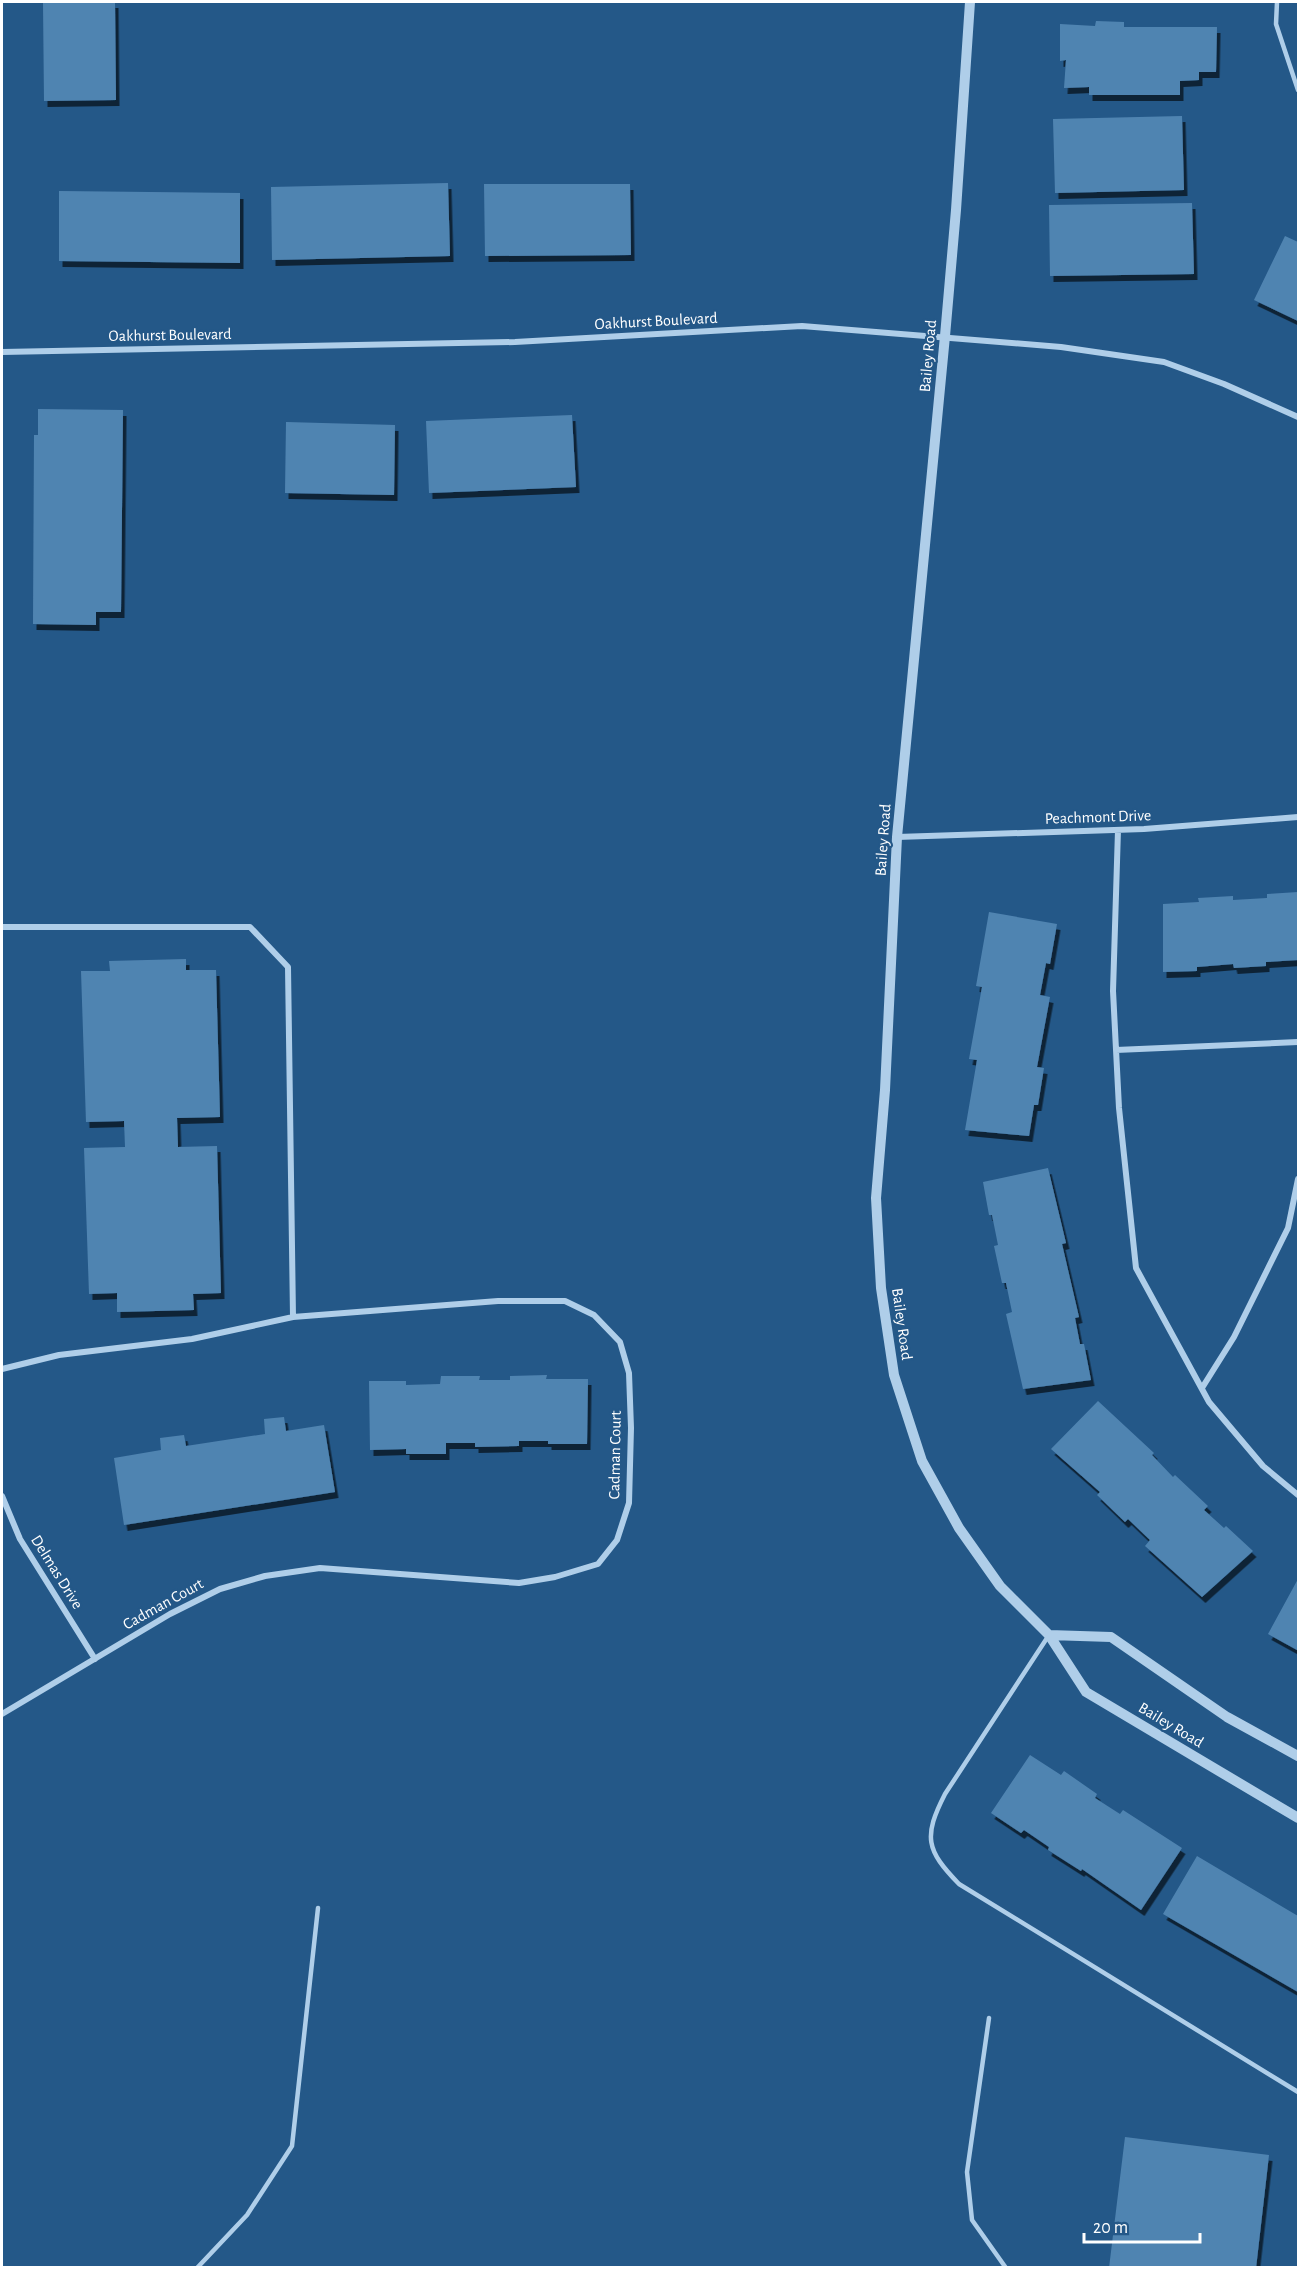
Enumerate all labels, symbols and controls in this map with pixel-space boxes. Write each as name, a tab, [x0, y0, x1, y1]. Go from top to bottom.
street label: Oakhurst Boulevard	[594, 310, 718, 332]
street label: Bailey Road	[917, 319, 940, 393]
street label: Oakhurst Boulevard	[108, 326, 232, 344]
street label: Bailey Road	[872, 803, 895, 877]
street label: Peachmont Drive	[1045, 807, 1151, 827]
street label: Bailey Road	[888, 1287, 915, 1361]
street label: Cadman Court	[606, 1410, 624, 1500]
street label: Delmas Drive	[28, 1532, 86, 1612]
street label: Cadman Court	[120, 1575, 206, 1633]
street label: Bailey Road	[1135, 1699, 1206, 1751]
scale bar	[1084, 2206, 1200, 2244]
text: 20 m	[1093, 2219, 1128, 2237]

